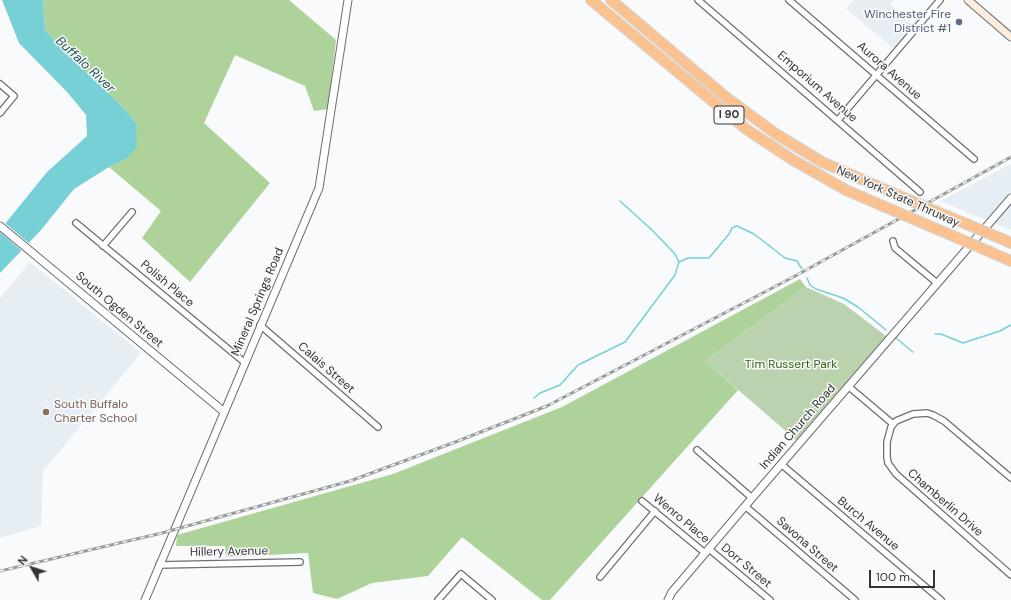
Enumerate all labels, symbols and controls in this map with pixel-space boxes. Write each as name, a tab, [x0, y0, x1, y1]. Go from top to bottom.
place label: Winchester Fire District #1	[864, 8, 951, 36]
marker: Winchester Fire District #1	[954, 17, 964, 27]
water label: Buffalo River	[52, 34, 118, 96]
street label: Aurora Avenue	[854, 39, 924, 103]
street label: Emporium Avenue	[774, 48, 860, 126]
road number: I 90	[714, 106, 744, 124]
street label: New York State Thruway	[834, 163, 962, 231]
street label: Mineral Springs Road	[229, 246, 287, 358]
street label: Polish Place	[137, 258, 197, 310]
street label: South Ogden Street	[72, 269, 166, 351]
street label: Calais Street	[295, 339, 357, 397]
park label: Tim Russert Park	[745, 358, 837, 372]
street label: Indian Church Road	[757, 381, 839, 473]
place label: South Buffalo Charter School	[54, 398, 137, 426]
marker: South Buffalo Charter School	[41, 407, 51, 417]
street label: Chamberlin Drive	[904, 466, 986, 540]
street label: Wenro Place	[650, 491, 712, 547]
street label: Burch Avenue	[834, 494, 902, 554]
street label: Savona Street	[773, 514, 841, 576]
street label: Dorr Street	[718, 541, 774, 591]
street label: Hillery Avenue	[190, 544, 268, 560]
north arrow	[12, 548, 52, 588]
text: N	[15, 553, 31, 568]
scale bar	[871, 562, 937, 588]
text: 100 m	[876, 569, 910, 585]

